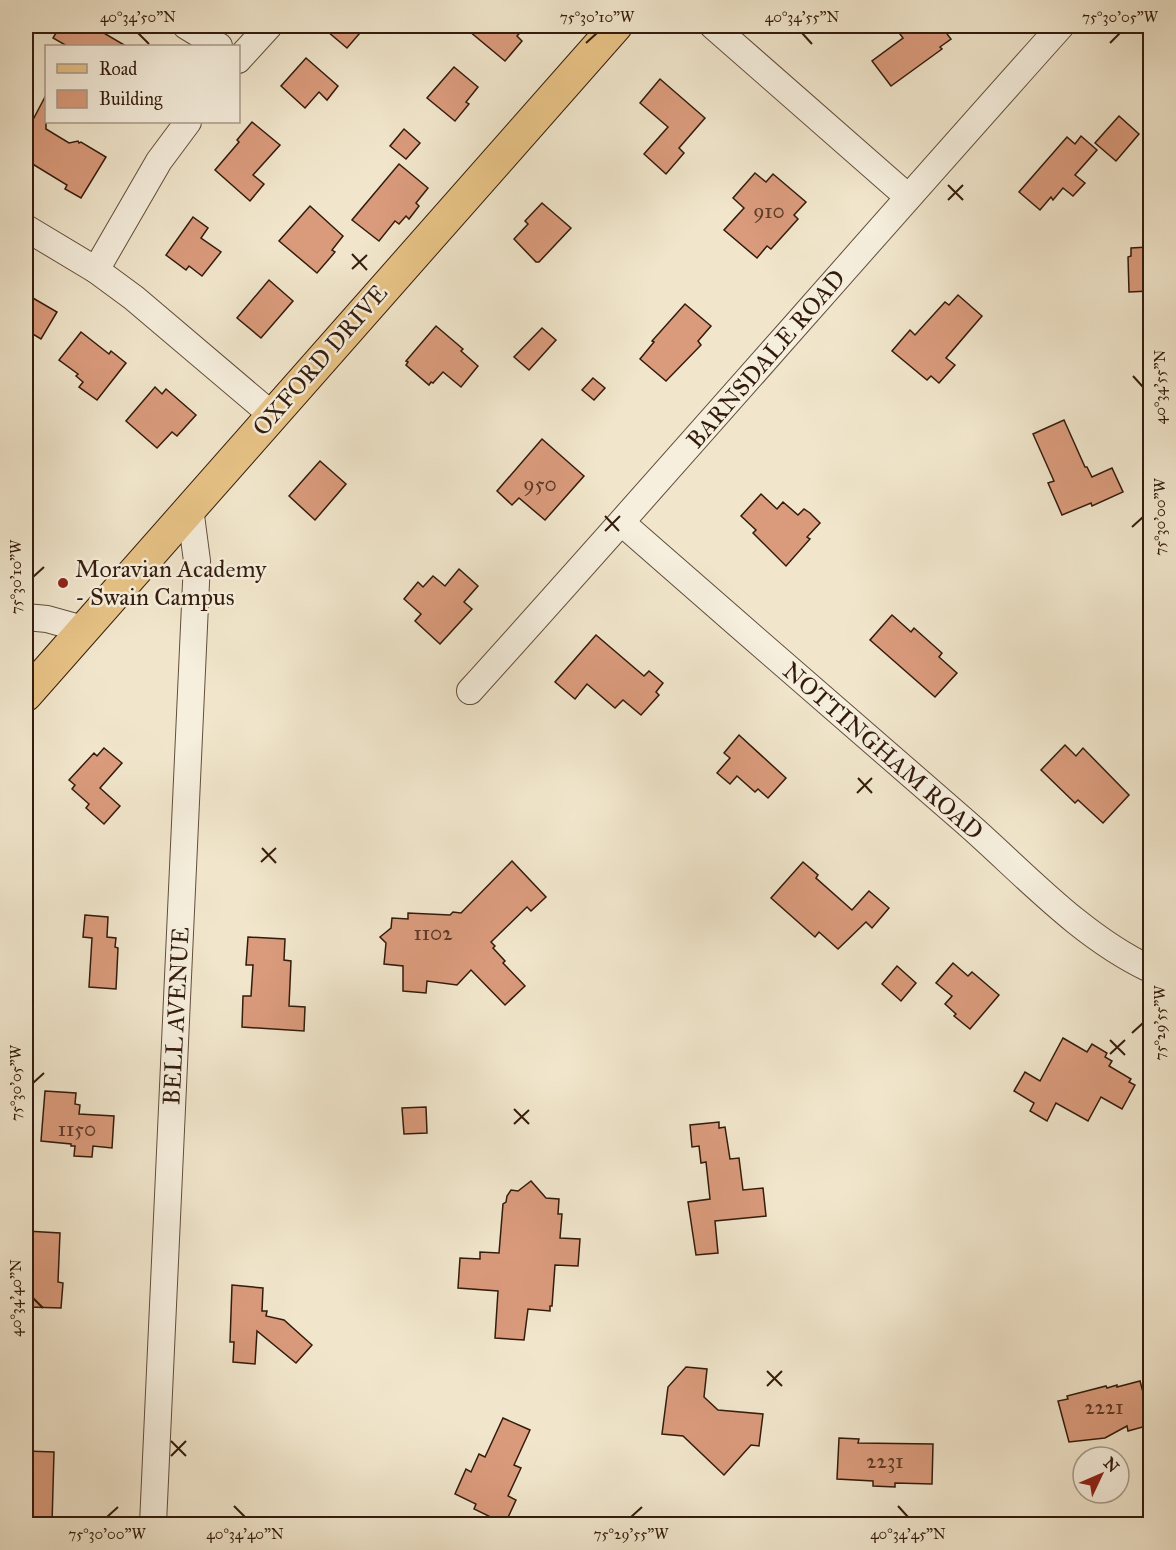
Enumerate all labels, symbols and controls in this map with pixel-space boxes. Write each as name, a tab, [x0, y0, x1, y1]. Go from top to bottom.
text: 40°34'50"N	[100, 8, 176, 26]
text: 75°30'10"W	[560, 8, 635, 26]
text: 40°34'55"N	[765, 8, 839, 26]
text: 75°30'05"W	[1082, 8, 1159, 26]
legend	[45, 45, 240, 123]
text: Road	[99, 58, 137, 80]
text: Building	[99, 88, 163, 111]
house number: 910	[753, 198, 785, 224]
street label: BARNSDALE ROAD	[680, 263, 852, 455]
street label: OXFORD DRIVE	[246, 278, 394, 442]
text: 40°34'55"N	[1151, 350, 1169, 424]
house number: 950	[523, 471, 557, 497]
text: 75°30'00"W	[1151, 477, 1169, 556]
text: 75°30'10"W	[7, 539, 25, 614]
place label: Moravian Academy - Swain Campus	[75, 554, 267, 612]
marker: Moravian Academy - Swain Campus	[56, 576, 70, 590]
street label: NOTTINGHAM ROAD	[777, 656, 989, 846]
house number: 1102	[413, 920, 453, 946]
street label: BELL AVENUE	[156, 926, 196, 1106]
text: 75°29'55"W	[1151, 985, 1169, 1060]
text: 75°30'05"W	[7, 1044, 25, 1121]
house number: 1150	[58, 1116, 96, 1142]
text: 40°34'40"N	[7, 1259, 25, 1337]
house number: 2221	[1084, 1394, 1124, 1420]
north arrow	[1071, 1445, 1131, 1505]
house number: 2231	[866, 1448, 904, 1474]
text: N	[1100, 1453, 1123, 1477]
text: 75°30'00"W	[68, 1525, 147, 1543]
text: 40°34'40"N	[206, 1525, 284, 1543]
text: 75°29'55"W	[594, 1525, 669, 1543]
text: 40°34'45"N	[870, 1525, 946, 1543]

